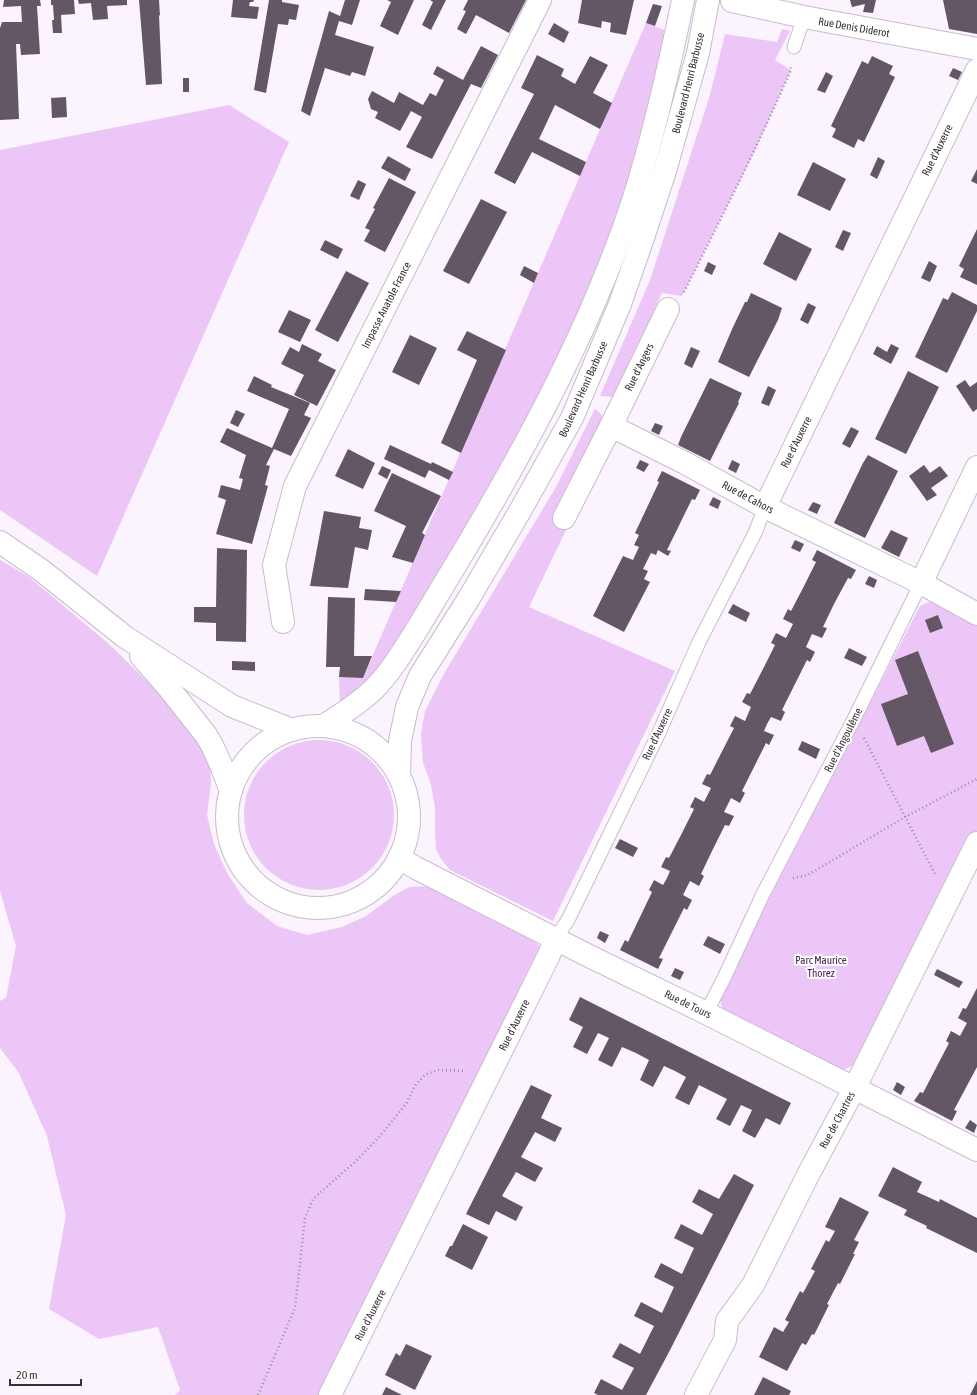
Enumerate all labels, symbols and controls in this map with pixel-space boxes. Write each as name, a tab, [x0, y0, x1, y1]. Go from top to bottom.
street label: Rue Denis Diderot	[817, 15, 891, 39]
street label: Boulevard Henri Barbusse	[670, 31, 706, 135]
street label: Rue d'Auxerre	[919, 122, 955, 178]
street label: Impasse Anatole France	[359, 260, 413, 350]
street label: Boulevard Henri Barbusse	[556, 339, 610, 439]
street label: Rue d'Angers	[622, 341, 656, 393]
street label: Rue d'Auxerre	[778, 414, 814, 470]
street label: Rue de Cahors	[720, 478, 776, 516]
street label: Rue d'Auxerre	[640, 706, 674, 762]
street label: Rue d'Angoulême	[822, 706, 864, 774]
park label: Parc Maurice Thorez	[795, 954, 847, 979]
street label: Rue de Tours	[663, 987, 714, 1021]
street label: Rue d'Auxerre	[496, 997, 532, 1053]
street label: Rue de Chartres	[817, 1089, 857, 1151]
street label: Rue d'Auxerre	[352, 1287, 388, 1343]
scale bar	[10, 1361, 81, 1387]
text: 20 m	[16, 1368, 38, 1382]

